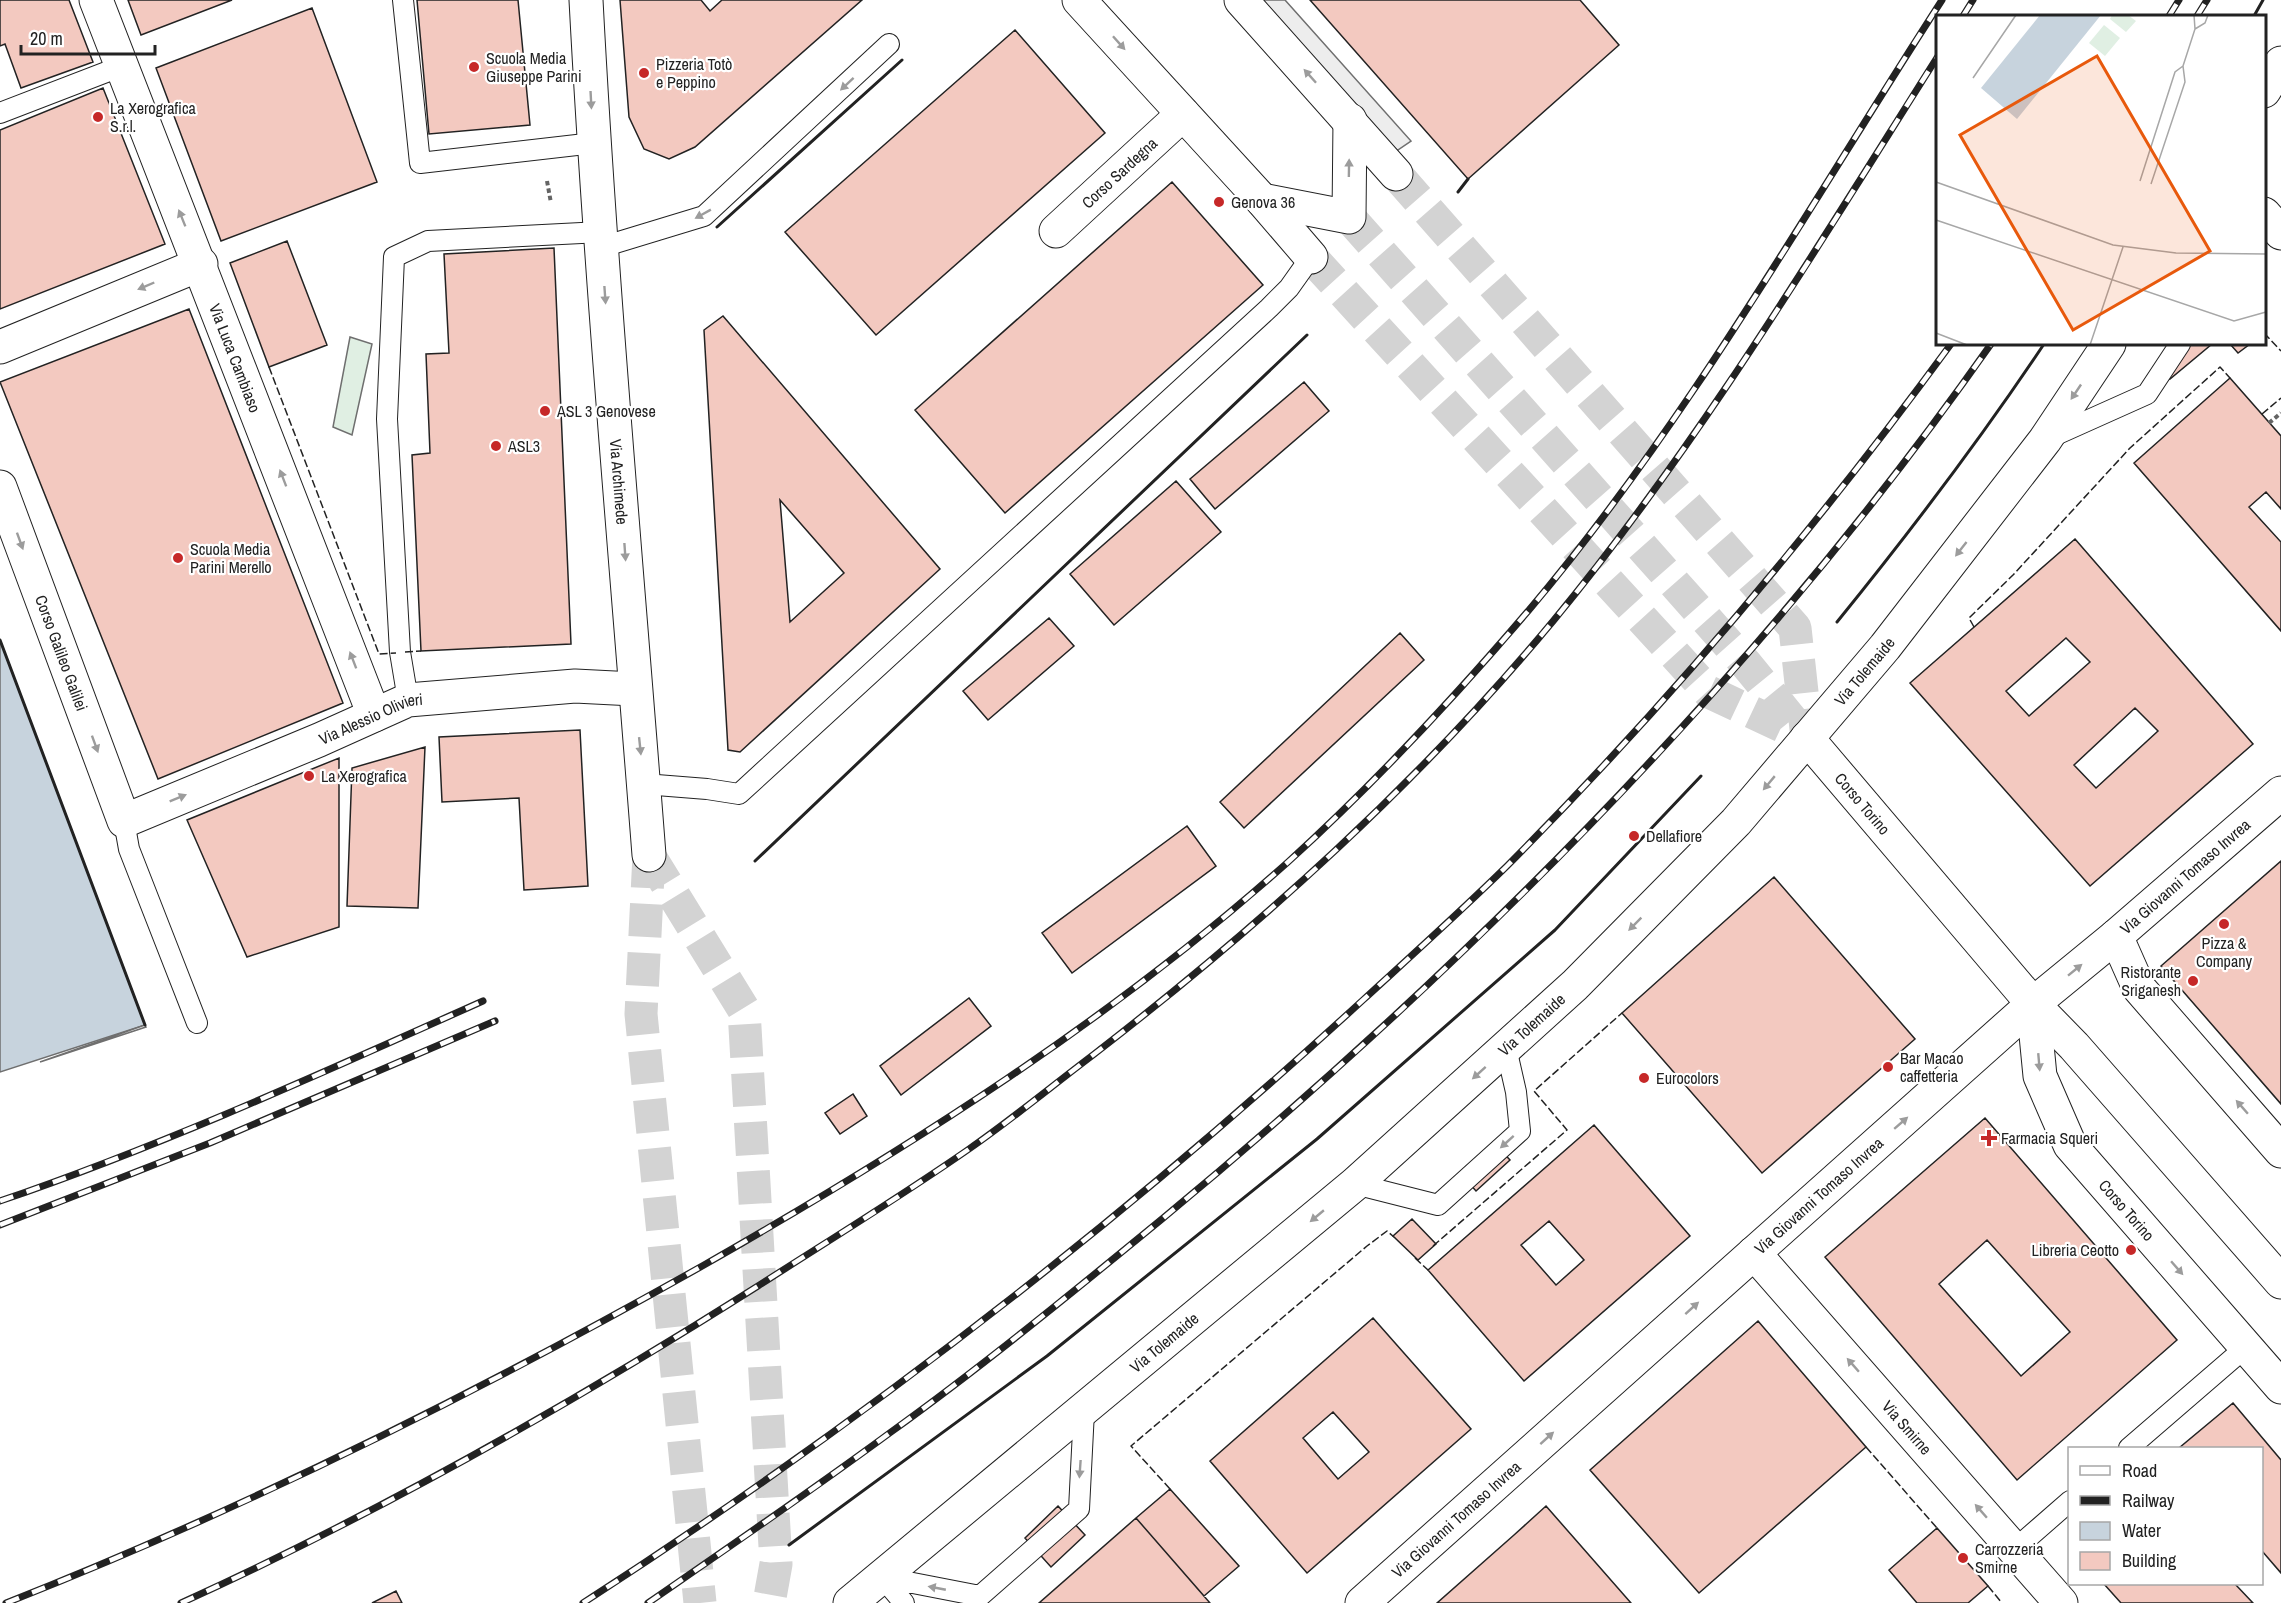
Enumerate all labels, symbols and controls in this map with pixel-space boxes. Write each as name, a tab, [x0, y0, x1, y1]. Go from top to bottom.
inset map	[1936, 15, 2266, 345]
scale bar	[21, 18, 154, 56]
text: 20 m	[30, 26, 63, 51]
one-way arrow	[1111, 36, 1125, 50]
place label: Scuola Media Giuseppe Parini	[486, 47, 582, 87]
place label: Pizzeria Totò e Peppino	[656, 53, 732, 93]
marker: Scuola Media Giuseppe Parini	[467, 60, 481, 74]
marker: Pizzeria Totò e Peppino	[637, 66, 651, 80]
one-way arrow	[1304, 70, 1318, 84]
one-way arrow	[839, 77, 854, 91]
one-way arrow	[587, 91, 596, 110]
place label: La Xerografica S.r.l.	[110, 97, 196, 137]
marker: La Xerografica S.r.l.	[91, 110, 105, 124]
street label: Corso Sardegna	[1077, 132, 1162, 213]
one-way arrow	[1344, 159, 1354, 178]
place label: Genova 36	[1231, 191, 1295, 213]
marker: Genova 36	[1212, 195, 1226, 209]
one-way arrow	[177, 209, 187, 227]
one-way arrow	[694, 209, 711, 219]
one-way arrow	[137, 281, 155, 291]
one-way arrow	[600, 285, 610, 304]
street label: Via Luca Cambiaso	[204, 300, 266, 416]
one-way arrow	[2071, 384, 2082, 400]
place label: ASL 3 Genovese	[556, 400, 656, 422]
marker: ASL 3 Genovese	[538, 404, 552, 418]
place label: ASL3	[507, 435, 540, 457]
street label: Via Archimede	[605, 438, 634, 526]
marker: ASL3	[489, 439, 503, 453]
one-way arrow	[278, 469, 288, 487]
one-way arrow	[16, 533, 26, 551]
place label: Scuola Media Parini Merello	[190, 538, 272, 578]
one-way arrow	[1955, 541, 1967, 557]
one-way arrow	[620, 543, 630, 562]
marker: Scuola Media Parini Merello	[171, 551, 185, 565]
street label: Corso Galileo Galilei	[30, 592, 93, 714]
street label: Via Tolemaide	[1829, 632, 1900, 710]
one-way arrow	[348, 651, 358, 669]
street label: Via Alessio Olivieri	[315, 688, 424, 750]
one-way arrow	[91, 735, 101, 753]
one-way arrow	[635, 737, 645, 756]
place label: La Xerografica	[321, 765, 407, 787]
street label: Corso Torino	[1830, 768, 1895, 839]
marker: La Xerografica	[302, 769, 316, 783]
one-way arrow	[1763, 775, 1776, 791]
one-way arrow	[169, 793, 187, 802]
street label: Via Giovanni Tomaso Invrea	[2115, 813, 2255, 939]
place label: Dellafiore	[1646, 825, 1702, 847]
marker: Dellafiore	[1627, 829, 1641, 843]
one-way arrow	[1628, 917, 1642, 932]
marker: Pizza & Company	[2217, 917, 2231, 931]
place label: Pizza & Company	[2196, 932, 2253, 972]
place label: Ristorante Sriganesh	[2120, 961, 2181, 1001]
one-way arrow	[2067, 964, 2083, 977]
marker: Ristorante Sriganesh	[2186, 974, 2200, 988]
street label: Via Tolemaide	[1493, 988, 1570, 1061]
place label: Bar Macao caffetteria	[1900, 1047, 1963, 1087]
one-way arrow	[2034, 1053, 2044, 1072]
marker: Bar Macao caffetteria	[1881, 1060, 1895, 1074]
one-way arrow	[1472, 1066, 1487, 1079]
place label: Eurocolors	[1656, 1067, 1719, 1089]
marker: Eurocolors	[1637, 1071, 1651, 1085]
one-way arrow	[2236, 1099, 2249, 1115]
one-way arrow	[1893, 1117, 1908, 1130]
place label: Farmacia Squeri	[2001, 1127, 2098, 1149]
marker: Farmacia Squeri	[1982, 1131, 1996, 1145]
street label: Via Giovanni Tomaso Invrea	[1749, 1132, 1888, 1259]
one-way arrow	[1500, 1135, 1515, 1148]
street label: Corso Torino	[2094, 1175, 2160, 1246]
one-way arrow	[1310, 1209, 1325, 1222]
place label: Libreria Ceotto	[2031, 1239, 2119, 1261]
marker: Libreria Ceotto	[2124, 1243, 2138, 1257]
one-way arrow	[2170, 1260, 2183, 1275]
one-way arrow	[1684, 1302, 1699, 1315]
street label: Via Tolemaide	[1125, 1307, 1203, 1378]
one-way arrow	[1846, 1357, 1860, 1372]
street label: Via Smirne	[1877, 1396, 1937, 1459]
one-way arrow	[1539, 1432, 1554, 1445]
legend	[2068, 1447, 2263, 1585]
street label: Via Giovanni Tomaso Invrea	[1387, 1455, 1526, 1583]
text: Road	[2122, 1458, 2157, 1483]
one-way arrow	[1076, 1460, 1085, 1479]
text: Railway	[2122, 1488, 2175, 1513]
one-way arrow	[1975, 1503, 1988, 1519]
text: Water	[2122, 1518, 2161, 1543]
place label: Carrozzeria Smirne	[1975, 1538, 2044, 1578]
text: Building	[2122, 1548, 2177, 1573]
marker: Carrozzeria Smirne	[1956, 1551, 1970, 1565]
one-way arrow	[927, 1583, 946, 1592]

